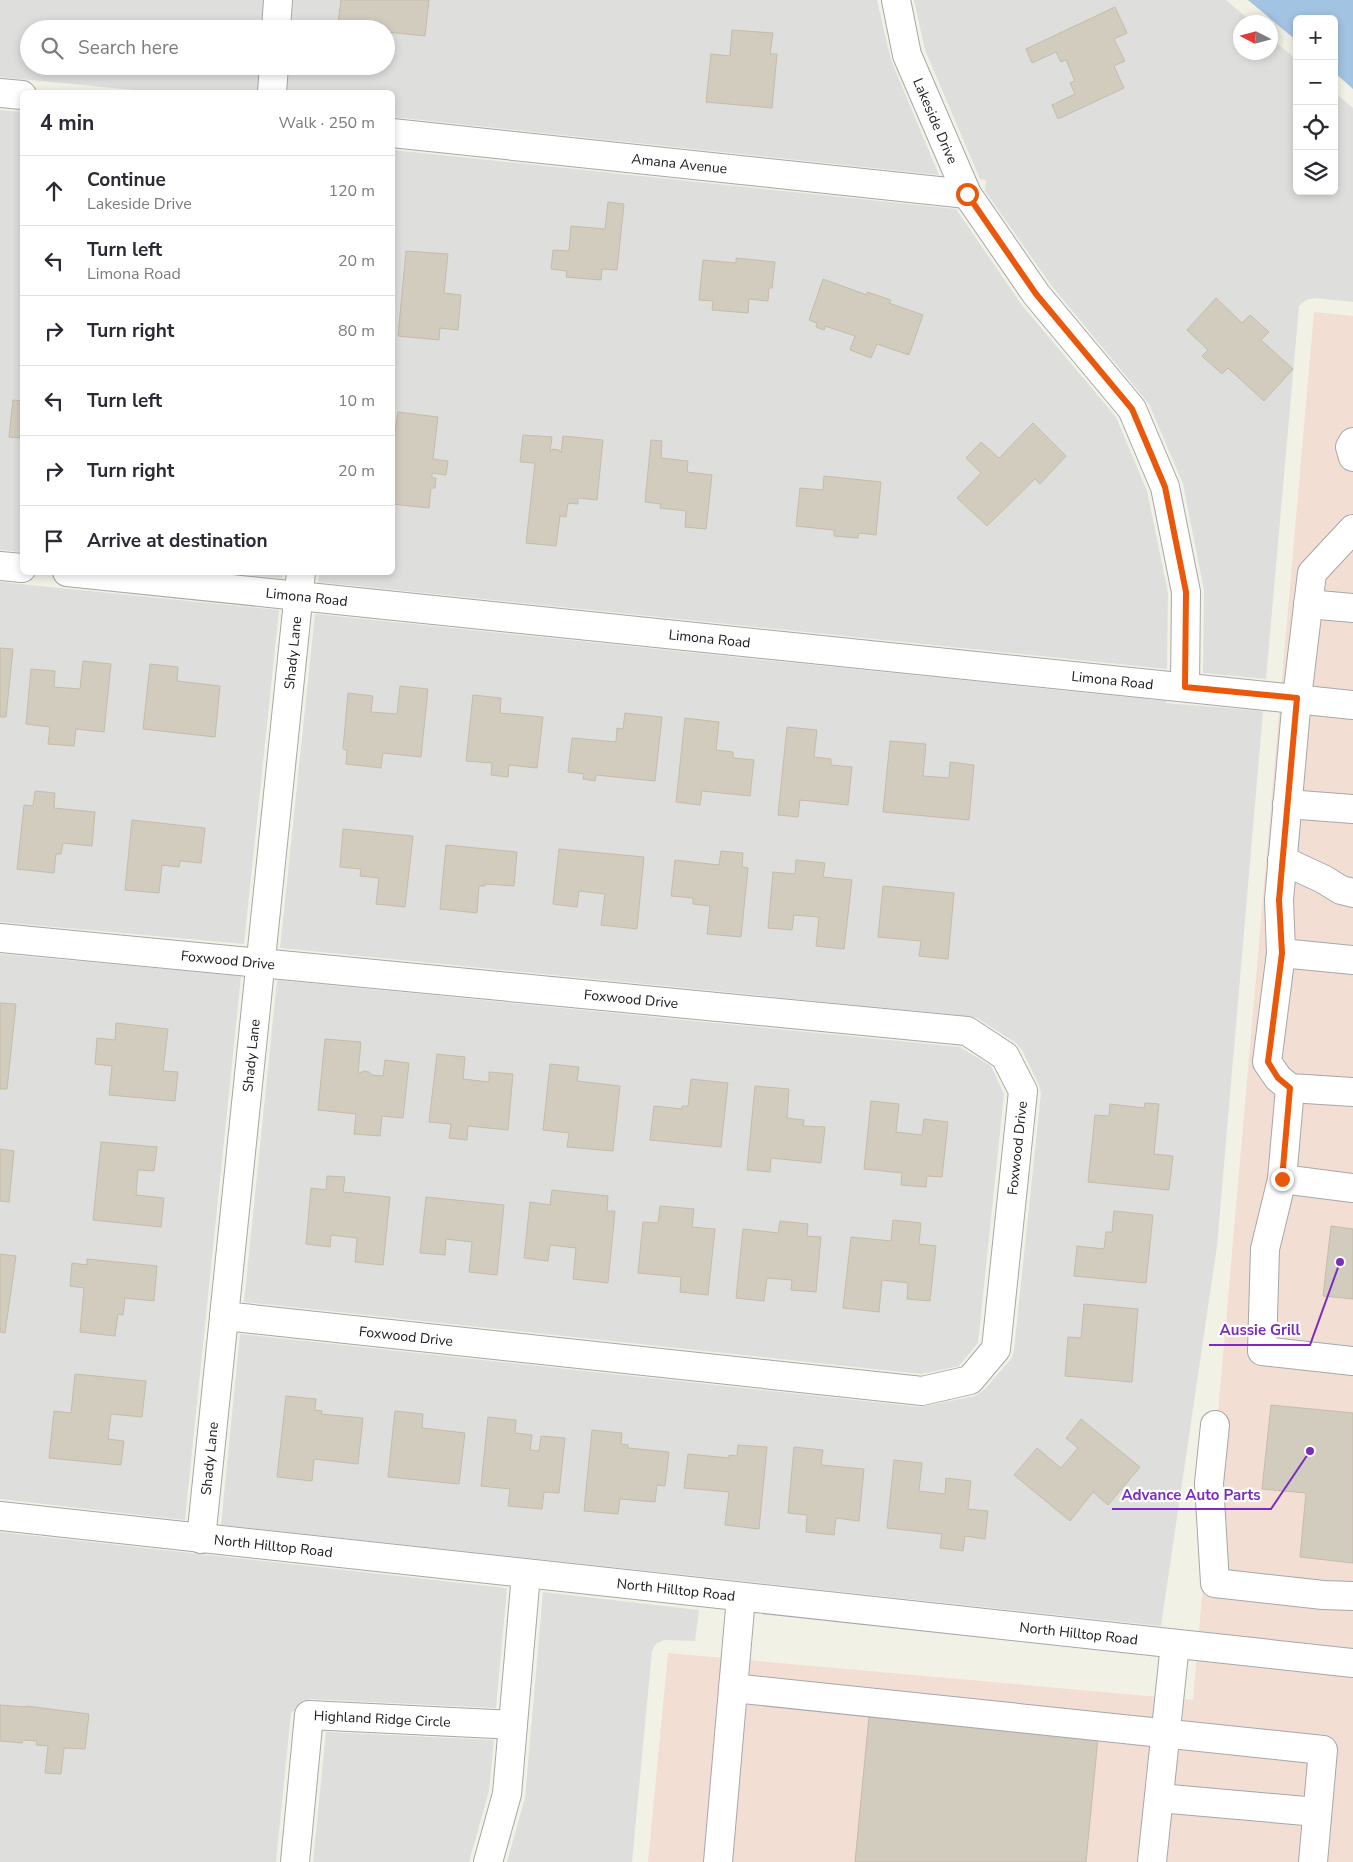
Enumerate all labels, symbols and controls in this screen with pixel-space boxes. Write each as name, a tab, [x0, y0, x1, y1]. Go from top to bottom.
north arrow	[1233, 15, 1278, 60]
map controls	[1293, 15, 1338, 195]
button: +	[1293, 15, 1338, 60]
search box	[20, 20, 395, 75]
icon: search	[38, 34, 66, 62]
text: Search here	[78, 35, 179, 61]
button: −	[1293, 60, 1338, 105]
street label: Lakeside Drive	[908, 75, 962, 167]
button: locate	[1293, 105, 1338, 150]
text: 4 min	[40, 109, 94, 137]
text: Walk · 250 m	[279, 112, 375, 134]
street label: Amana Avenue	[630, 149, 728, 179]
button: layers	[1293, 150, 1338, 195]
text: Continue	[87, 167, 166, 193]
icon: ahead	[40, 177, 68, 205]
text: 120 m	[328, 180, 375, 202]
route start	[956, 183, 979, 206]
text: Lakeside Drive	[87, 193, 192, 215]
text: Turn left	[87, 237, 162, 263]
icon: left	[40, 247, 68, 275]
text: 20 m	[338, 250, 375, 272]
text: Limona Road	[87, 263, 181, 285]
icon: right	[40, 317, 68, 345]
text: Turn right	[87, 318, 174, 344]
text: 80 m	[338, 320, 375, 342]
icon: left	[40, 387, 68, 415]
text: Turn left	[87, 388, 162, 414]
text: 10 m	[338, 390, 375, 412]
icon: right	[40, 457, 68, 485]
text: Turn right	[87, 458, 174, 484]
text: 20 m	[338, 460, 375, 482]
icon: arrive	[40, 527, 68, 555]
text: Arrive at destination	[87, 528, 268, 554]
street label: Limona Road	[265, 584, 349, 611]
street label: Shady Lane	[280, 615, 306, 690]
street label: Limona Road	[668, 625, 751, 653]
street label: Limona Road	[1070, 667, 1154, 694]
street label: Foxwood Drive	[180, 946, 276, 974]
street label: Foxwood Drive	[583, 985, 679, 1013]
street label: Shady Lane	[238, 1018, 265, 1093]
street label: Foxwood Drive	[1003, 1100, 1032, 1196]
route end	[1271, 1168, 1294, 1191]
callout: Aussie Grill	[1209, 1315, 1310, 1345]
text: Aussie Grill	[1220, 1320, 1301, 1340]
street label: Foxwood Drive	[358, 1322, 454, 1351]
street label: Shady Lane	[197, 1421, 223, 1496]
callout: Advance Auto Parts	[1112, 1479, 1271, 1509]
text: Advance Auto Parts	[1121, 1485, 1261, 1505]
street label: North Hilltop Road	[213, 1530, 334, 1562]
street label: North Hilltop Road	[616, 1574, 736, 1606]
street label: North Hilltop Road	[1018, 1618, 1139, 1650]
street label: Highland Ridge Circle	[313, 1706, 451, 1732]

